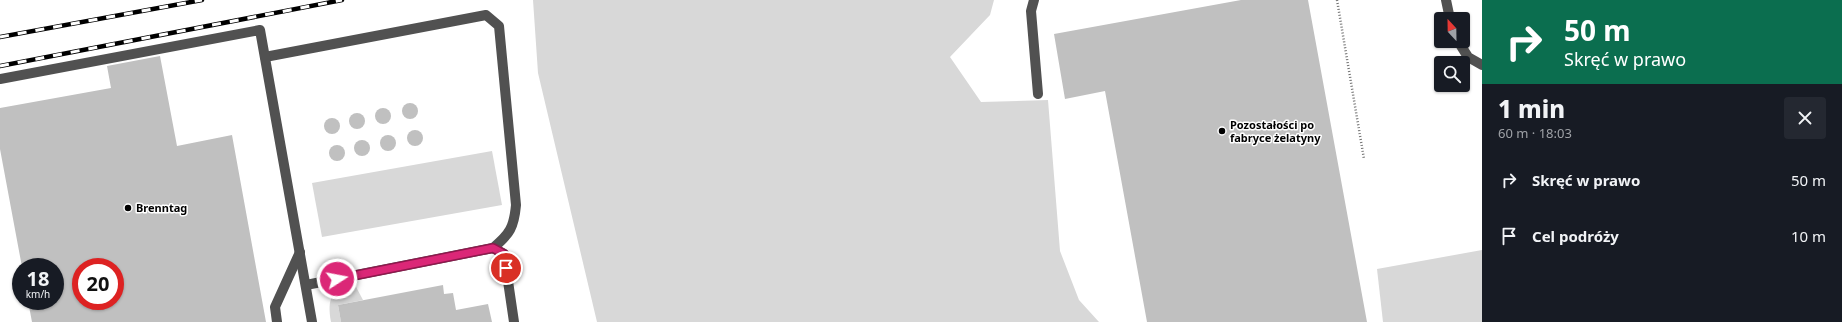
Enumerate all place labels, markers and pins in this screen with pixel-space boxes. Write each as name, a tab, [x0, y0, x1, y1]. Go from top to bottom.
place label: Pozostałości po fabryce żelatyny	[1230, 117, 1321, 145]
marker: Pozostałości po fabryce żelatyny	[1217, 126, 1227, 136]
place label: Brenntag	[136, 200, 187, 215]
marker: Brenntag	[123, 203, 133, 213]
pin	[489, 251, 523, 285]

